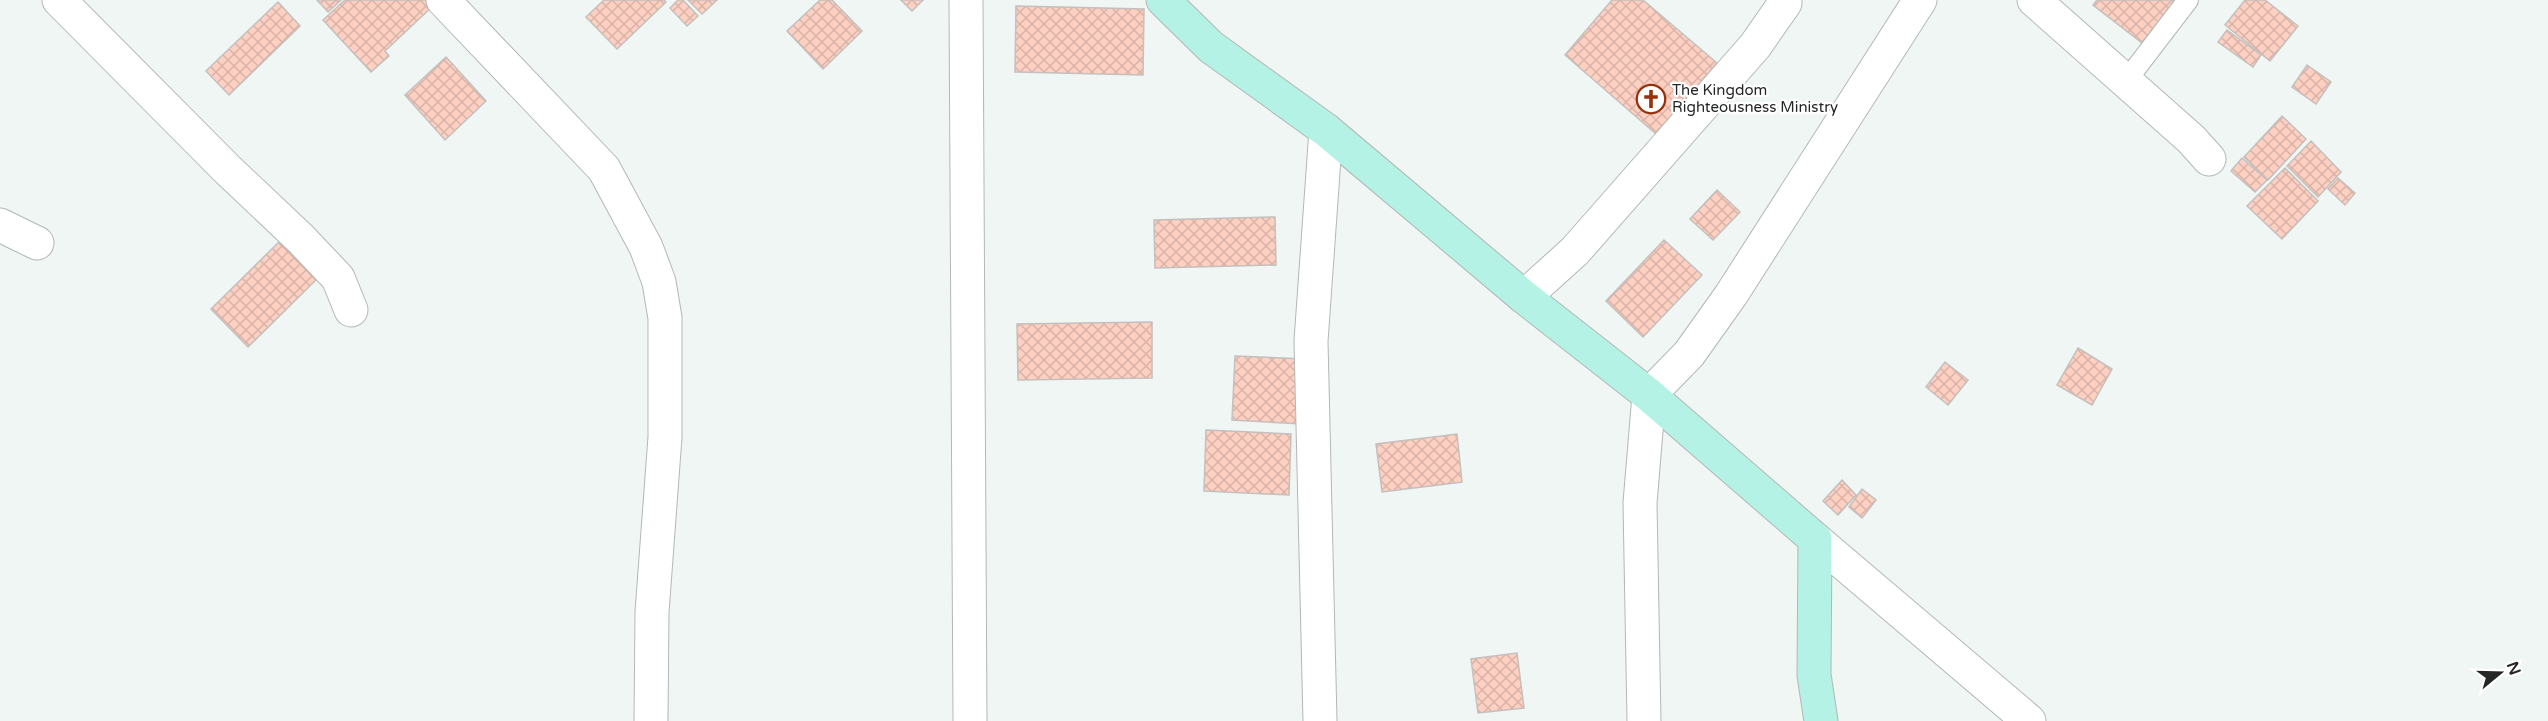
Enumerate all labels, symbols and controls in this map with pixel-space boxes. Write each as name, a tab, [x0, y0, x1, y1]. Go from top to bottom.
place label: The Kingdom Righteousness Ministry	[1672, 81, 1838, 116]
church icon: The Kingdom Righteousness Ministry	[1635, 83, 1667, 115]
north arrow	[2470, 643, 2530, 703]
text: N	[2502, 659, 2525, 678]

